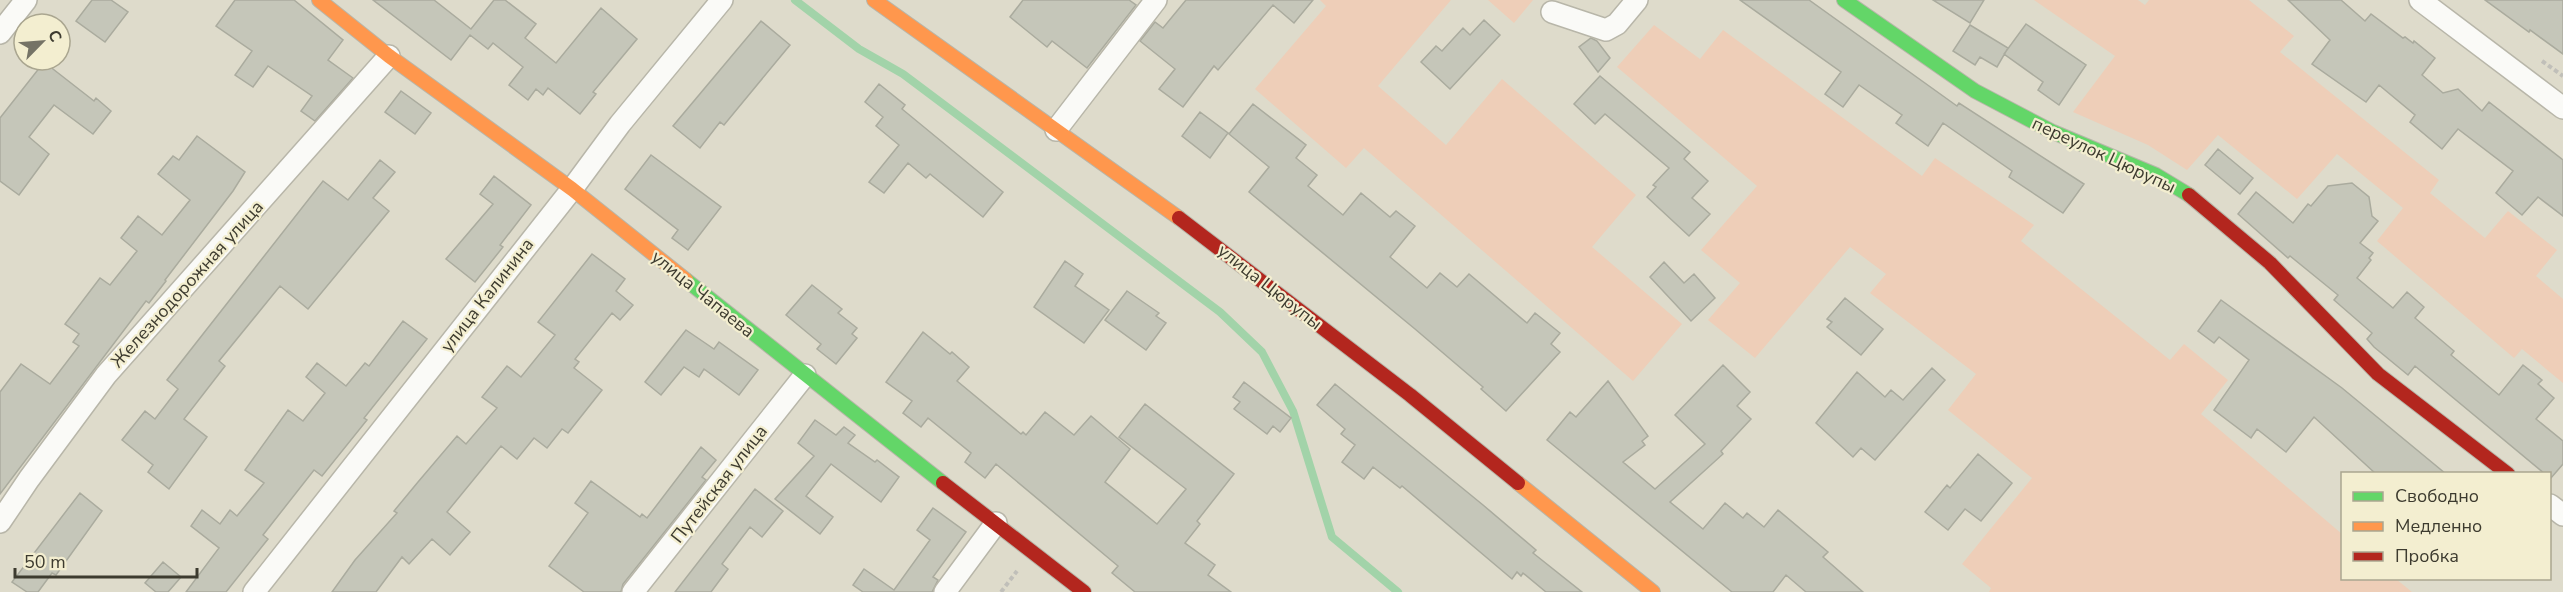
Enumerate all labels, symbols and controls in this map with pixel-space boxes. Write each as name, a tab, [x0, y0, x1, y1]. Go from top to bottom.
north arrow	[12, 12, 72, 72]
text: С	[42, 27, 67, 46]
street label: переулок Цюрупы	[2028, 111, 2180, 199]
street label: Железнодорожная улица	[105, 195, 269, 373]
street label: улица Калинина	[435, 233, 539, 357]
street label: улица Цюрупы	[1213, 239, 1327, 335]
street label: улица Чапаева	[646, 245, 760, 343]
street label: Путейская улица	[665, 420, 773, 548]
legend	[2341, 472, 2551, 580]
text: Свободно	[2395, 484, 2479, 508]
text: Медленно	[2395, 514, 2482, 538]
scale bar	[15, 541, 196, 579]
text: Пробка	[2395, 544, 2459, 568]
text: 50 m	[24, 550, 66, 574]

